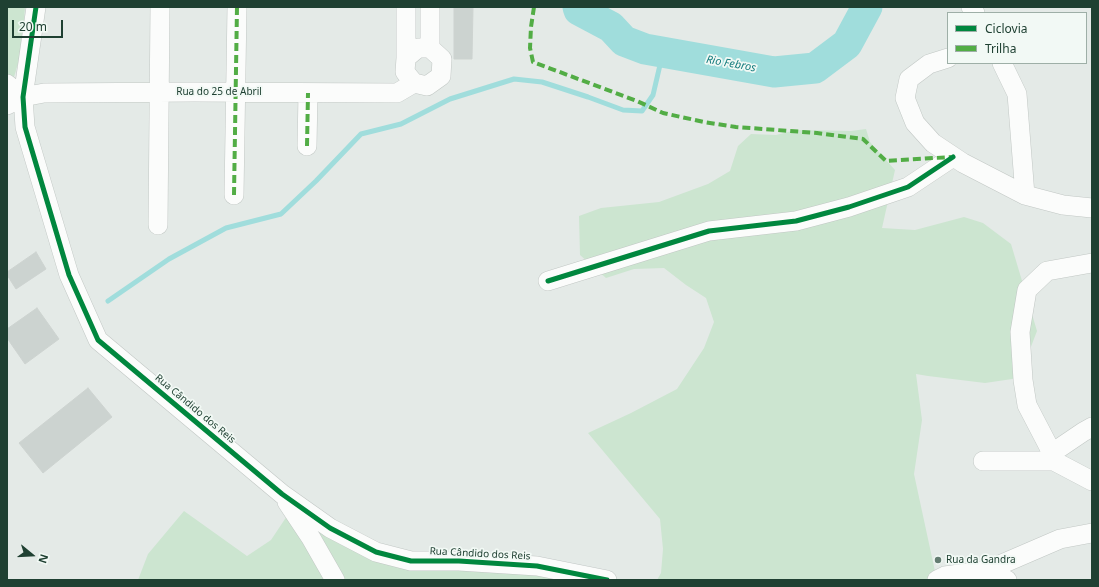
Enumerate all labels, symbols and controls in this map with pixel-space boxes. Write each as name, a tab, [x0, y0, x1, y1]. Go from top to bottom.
scale bar	[14, 12, 65, 38]
legend	[947, 12, 1087, 64]
text: 20 m	[19, 18, 47, 35]
text: Ciclovia	[985, 20, 1027, 37]
text: Trilha	[985, 40, 1016, 57]
water label: Rio Febros	[705, 53, 757, 75]
street label: Rua do 25 de Abril	[176, 86, 262, 98]
street label: Rua Cândido dos Reis	[152, 372, 238, 446]
north arrow	[12, 535, 52, 575]
street label: Rua Cândido dos Reis	[429, 545, 531, 563]
text: N	[35, 552, 52, 565]
place label: Rua da Gandra	[946, 554, 1016, 566]
marker: Rua da Gandra	[933, 555, 943, 565]

